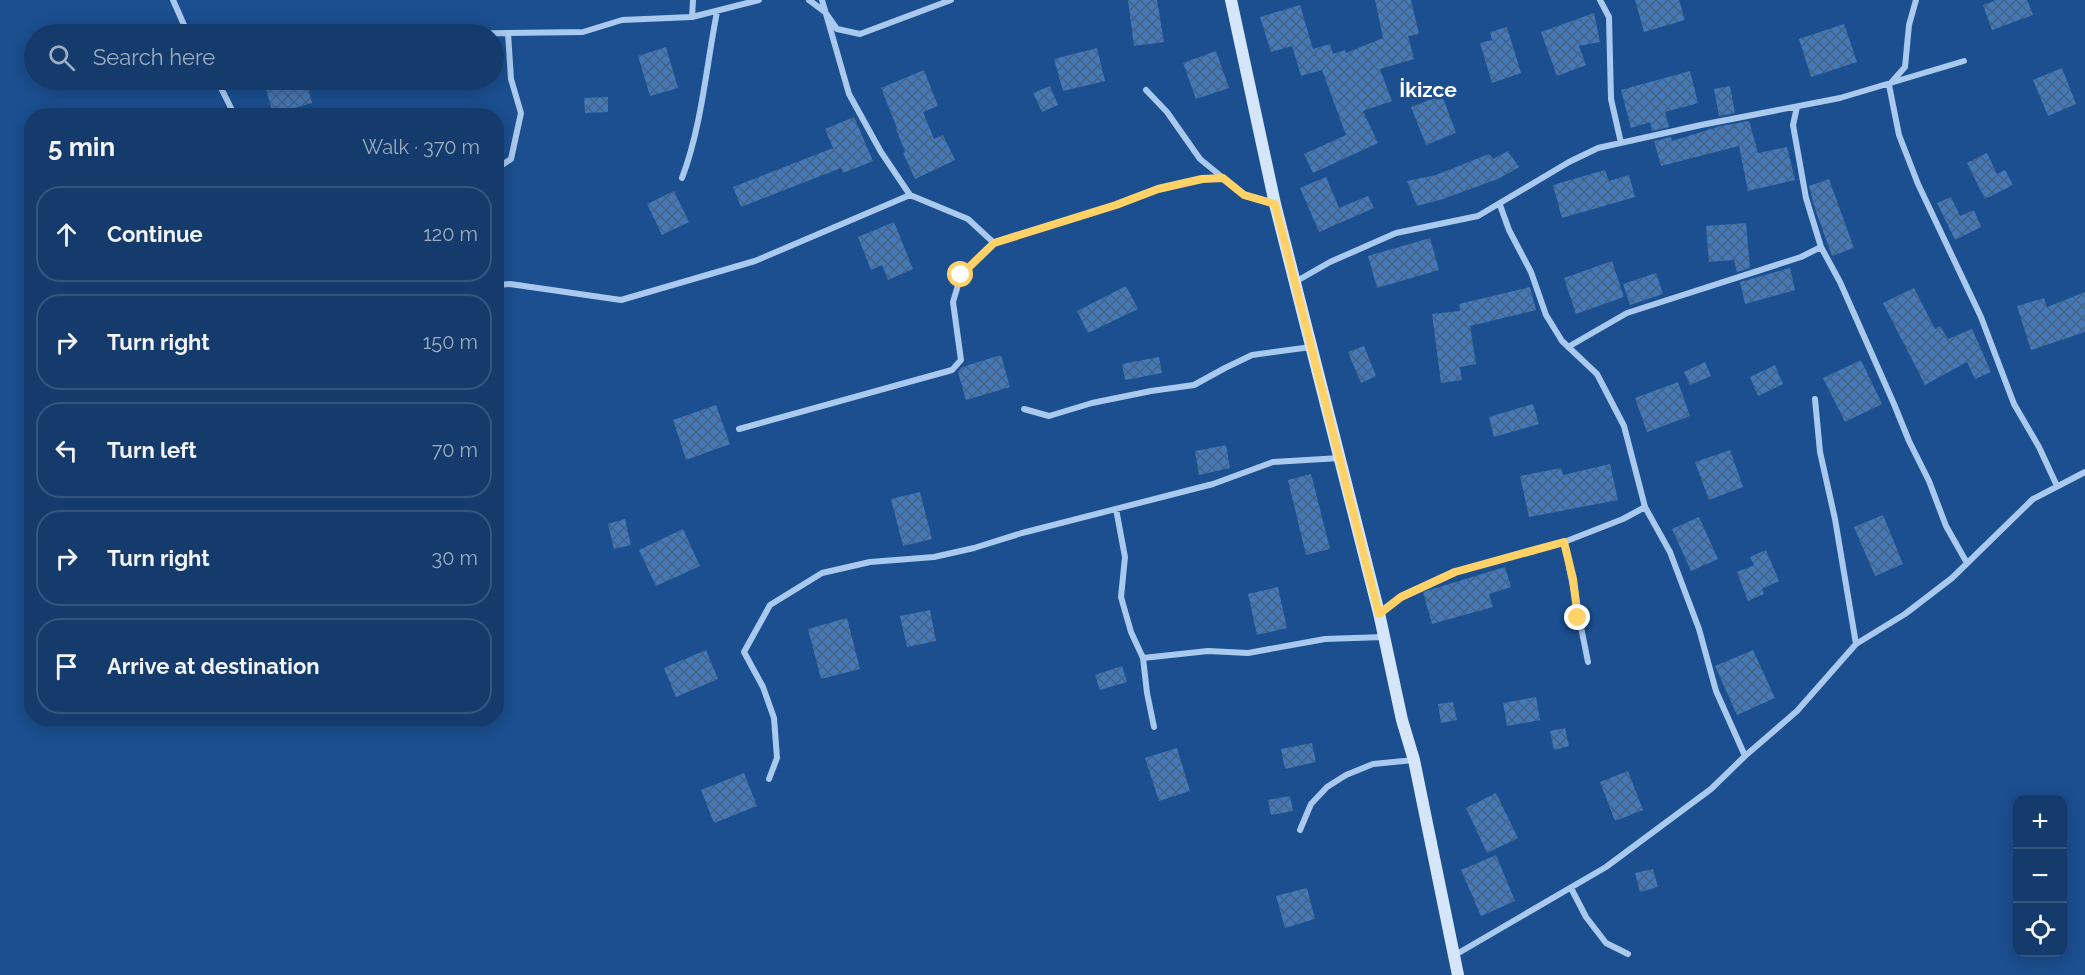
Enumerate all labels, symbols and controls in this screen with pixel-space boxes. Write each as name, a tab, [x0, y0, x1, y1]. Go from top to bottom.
search box	[24, 24, 504, 90]
icon: search	[45, 41, 78, 74]
text: Search here	[93, 44, 215, 70]
district label: İkizce	[1399, 77, 1457, 102]
text: 5 min	[48, 132, 115, 162]
text: Walk · 370 m	[362, 135, 480, 159]
icon: ahead	[50, 218, 83, 251]
text: Continue	[107, 221, 203, 247]
text: 120 m	[423, 222, 478, 246]
route start	[947, 261, 973, 287]
icon: right	[50, 326, 83, 359]
text: Turn right	[107, 329, 210, 355]
text: 150 m	[423, 330, 478, 354]
icon: left	[50, 434, 83, 467]
text: Turn left	[107, 437, 197, 463]
text: 70 m	[432, 438, 478, 462]
icon: right	[50, 542, 83, 575]
text: Turn right	[107, 545, 210, 571]
text: 30 m	[432, 546, 478, 570]
route end	[1564, 604, 1590, 630]
icon: arrive	[50, 650, 83, 683]
text: Arrive at destination	[107, 653, 320, 679]
map controls	[2013, 795, 2067, 957]
button: +	[2013, 795, 2067, 849]
button: −	[2013, 849, 2067, 903]
button: locate	[2013, 903, 2067, 957]

